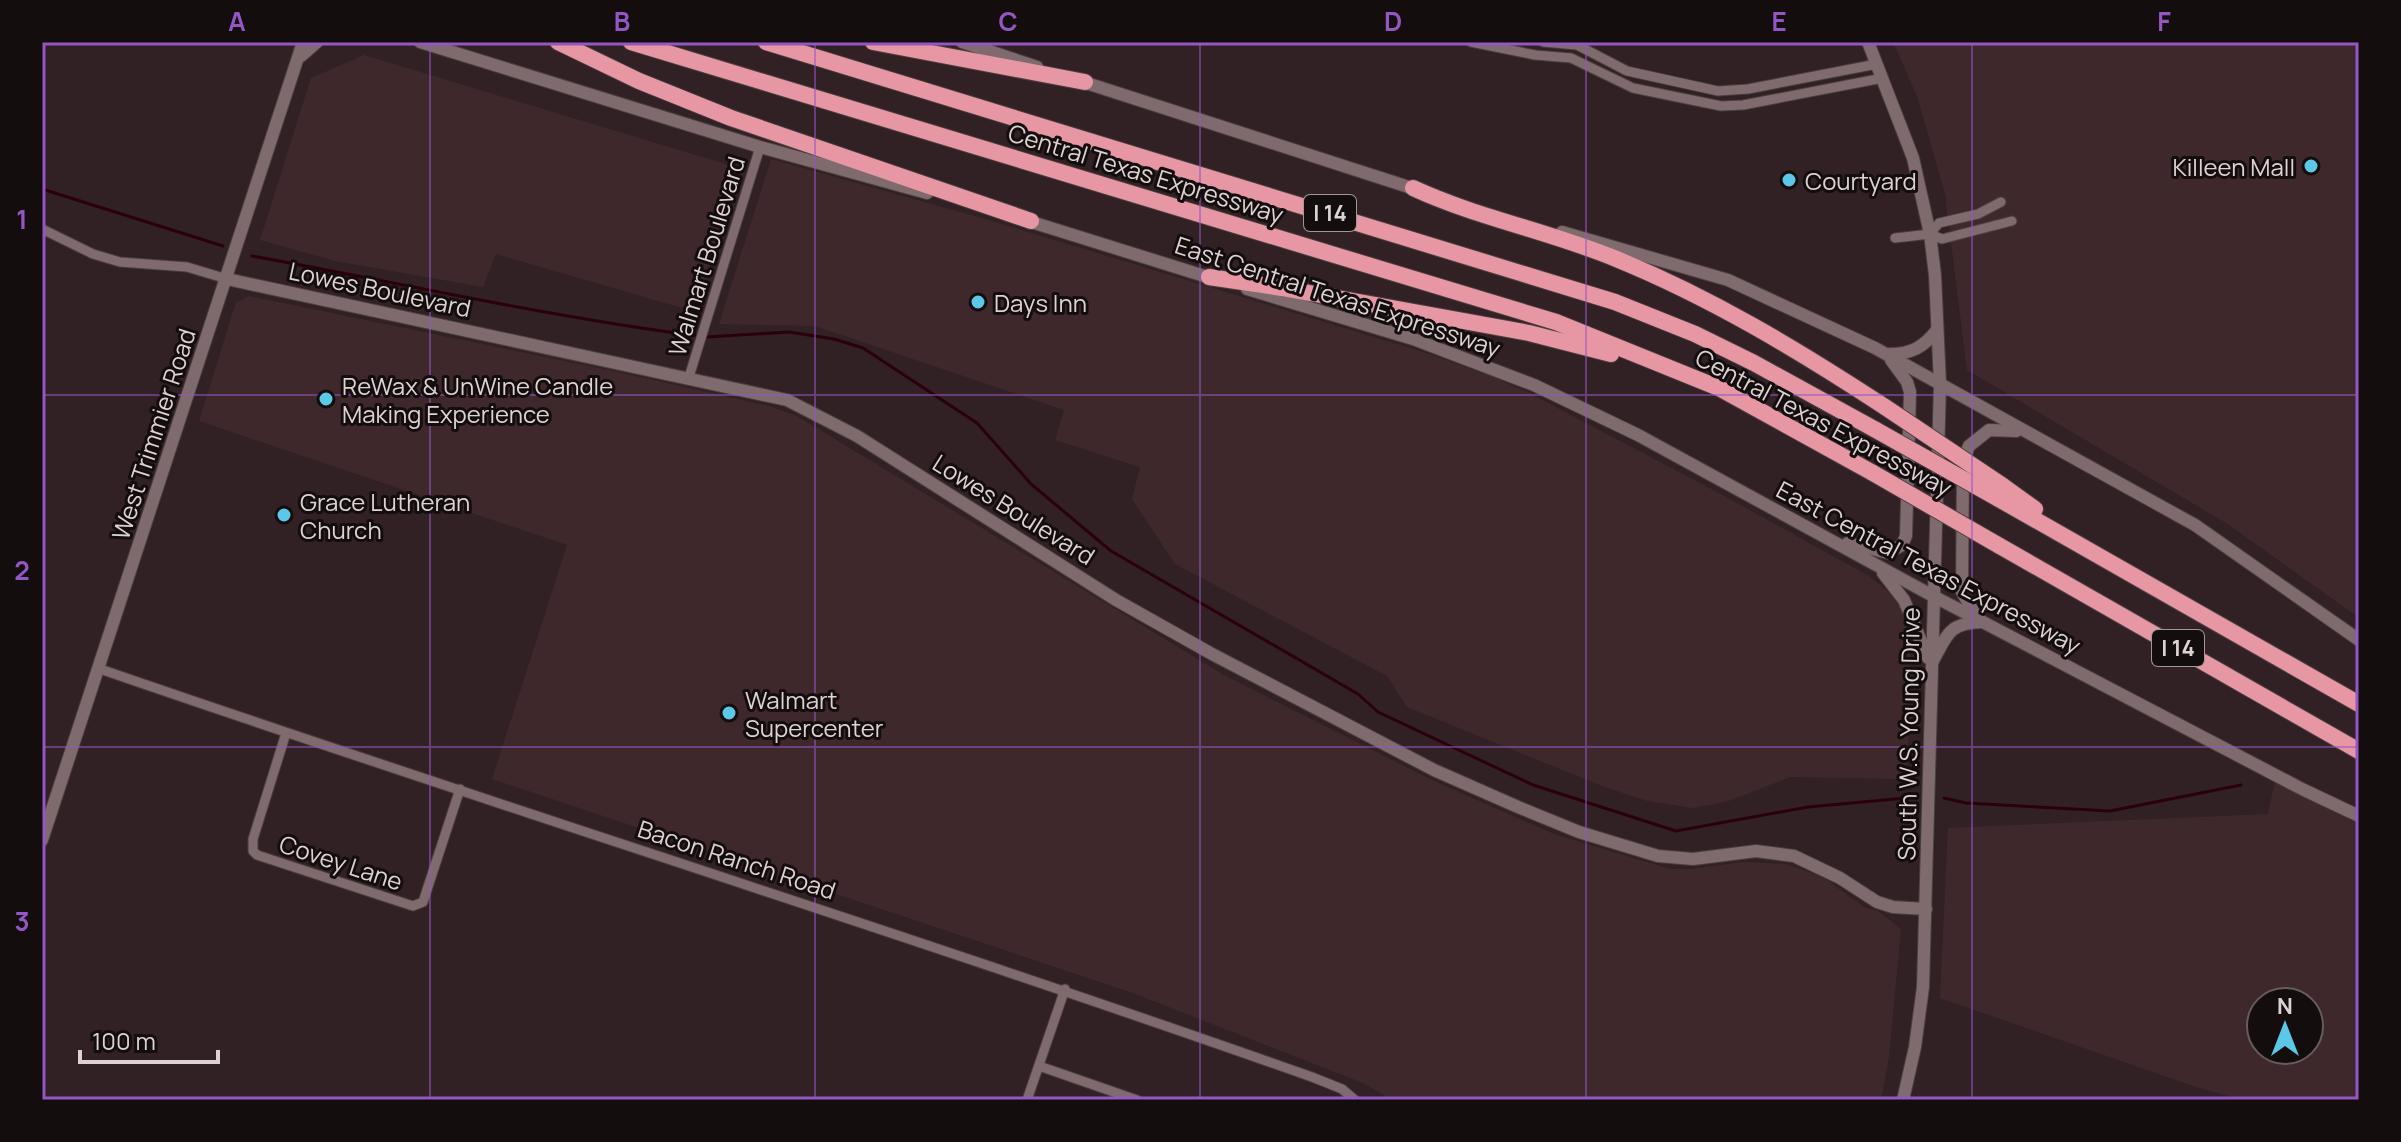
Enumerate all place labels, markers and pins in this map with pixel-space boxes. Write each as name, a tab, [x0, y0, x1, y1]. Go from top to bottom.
place label: Killeen Mall	[2172, 150, 2295, 183]
marker: Killeen Mall	[2302, 157, 2320, 175]
place label: Courtyard	[1805, 164, 1917, 197]
marker: Courtyard	[1780, 171, 1798, 189]
place label: Days Inn	[994, 286, 1087, 319]
marker: Days Inn	[969, 293, 987, 311]
place label: ReWax & UnWine Candle Making Experience	[342, 369, 613, 430]
marker: ReWax & UnWine Candle Making Experience	[317, 390, 335, 408]
place label: Grace Lutheran Church	[300, 485, 470, 546]
marker: Grace Lutheran Church	[275, 506, 293, 524]
place label: Walmart Supercenter	[745, 683, 884, 744]
marker: Walmart Supercenter	[720, 704, 738, 722]

